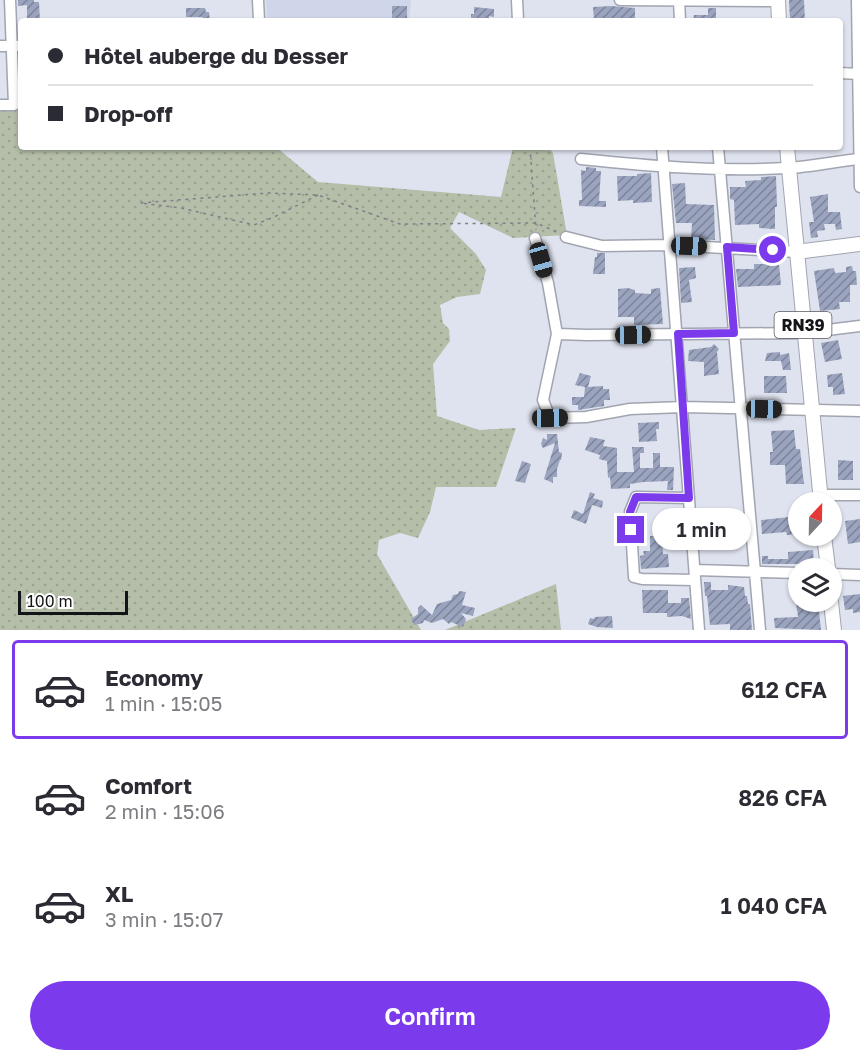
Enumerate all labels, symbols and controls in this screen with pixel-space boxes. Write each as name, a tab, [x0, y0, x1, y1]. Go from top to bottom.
text: Hôtel auberge du Desser	[84, 42, 348, 69]
text: Drop-off	[84, 100, 173, 127]
car	[671, 236, 707, 256]
route start	[759, 236, 786, 263]
car	[527, 240, 555, 280]
road number: RN39	[774, 312, 832, 338]
car	[615, 326, 651, 344]
car	[746, 400, 782, 418]
car	[532, 409, 568, 427]
north arrow	[788, 492, 842, 546]
map controls	[788, 492, 842, 612]
callout: 1 min	[652, 509, 751, 551]
route end	[617, 516, 644, 543]
text: 1 min	[676, 517, 727, 541]
button: layers	[788, 558, 842, 612]
scale bar	[18, 588, 128, 616]
text: 100 m	[27, 591, 73, 611]
icon: car	[33, 663, 87, 717]
text: Economy	[105, 664, 203, 691]
text: 612 CFA	[741, 676, 827, 703]
text: 1 min · 15:05	[105, 691, 222, 715]
icon: car	[33, 771, 87, 825]
text: Comfort	[105, 772, 192, 799]
text: 826 CFA	[738, 784, 827, 811]
text: 2 min · 15:06	[105, 799, 225, 823]
icon: car	[33, 879, 87, 933]
text: XL	[105, 880, 133, 907]
text: 1 040 CFA	[720, 892, 827, 919]
text: 3 min · 15:07	[105, 907, 223, 931]
button: Confirm	[30, 981, 830, 1050]

